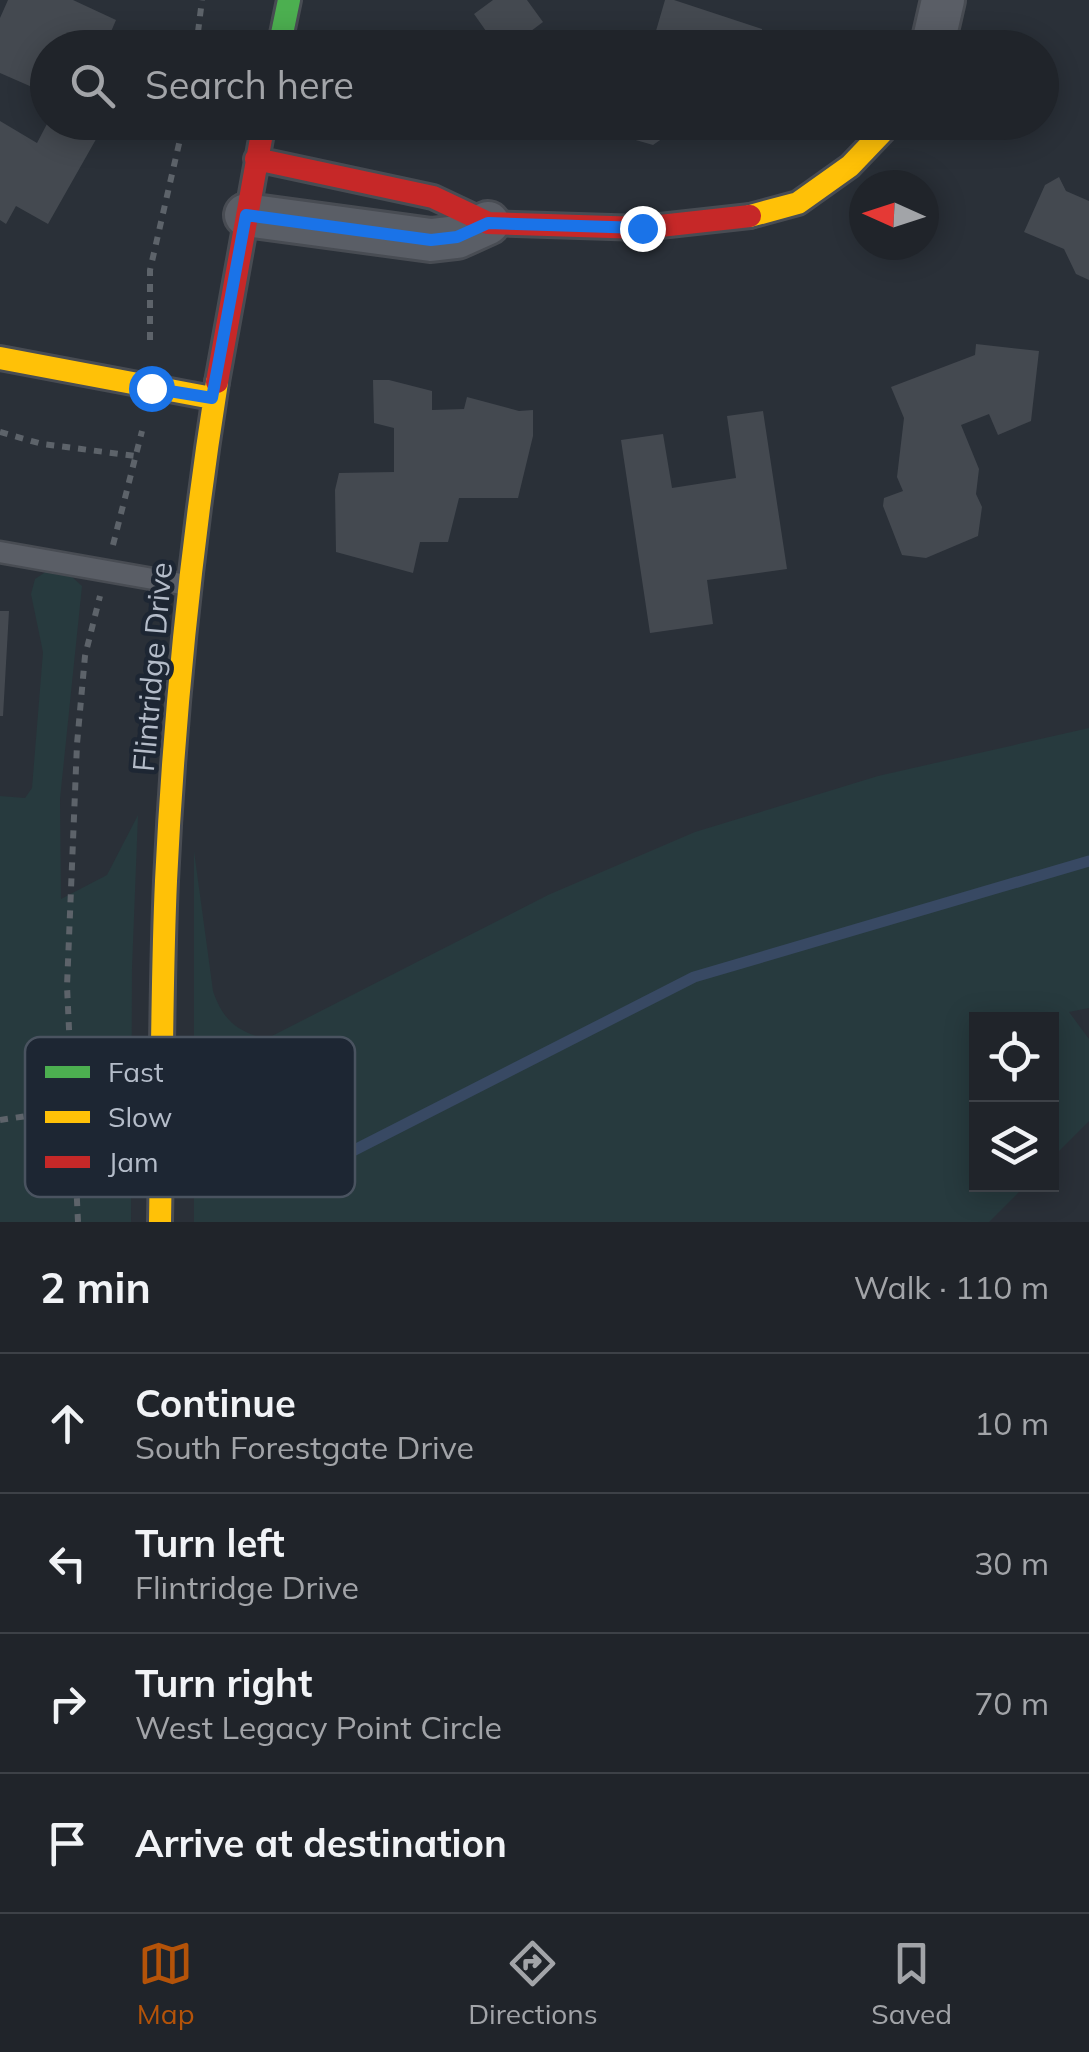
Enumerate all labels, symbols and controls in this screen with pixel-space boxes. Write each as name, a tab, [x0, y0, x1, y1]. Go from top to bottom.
search box	[30, 30, 1059, 140]
icon: search	[65, 58, 120, 113]
text: Search here	[145, 61, 354, 109]
north arrow	[849, 170, 939, 260]
route end	[620, 206, 666, 252]
route start	[129, 366, 175, 412]
street label: Flintridge Drive	[124, 561, 180, 773]
map controls	[969, 1012, 1059, 1192]
button: locate	[969, 1012, 1059, 1102]
legend	[25, 1037, 355, 1197]
text: Fast	[108, 1054, 164, 1089]
text: Slow	[108, 1099, 172, 1134]
button: layers	[969, 1102, 1059, 1192]
text: Jam	[108, 1144, 159, 1179]
text: 2 min	[40, 1261, 151, 1314]
text: Walk · 110 m	[854, 1267, 1049, 1307]
text: Continue	[135, 1379, 296, 1427]
icon: ahead	[40, 1396, 95, 1451]
text: 10 m	[974, 1403, 1049, 1443]
text: South Forestgate Drive	[135, 1427, 474, 1467]
text: Turn left	[135, 1519, 285, 1567]
icon: left	[40, 1536, 95, 1591]
text: 30 m	[974, 1543, 1049, 1583]
text: Flintridge Drive	[135, 1567, 359, 1607]
text: Turn right	[135, 1659, 312, 1707]
icon: right	[40, 1676, 95, 1731]
text: 70 m	[974, 1683, 1049, 1723]
text: West Legacy Point Circle	[135, 1707, 502, 1747]
icon: arrive	[40, 1816, 95, 1871]
text: Arrive at destination	[135, 1819, 507, 1867]
tab: Map	[137, 1936, 194, 2031]
tab: Directions	[468, 1936, 598, 2031]
tab: Saved	[871, 1936, 952, 2031]

